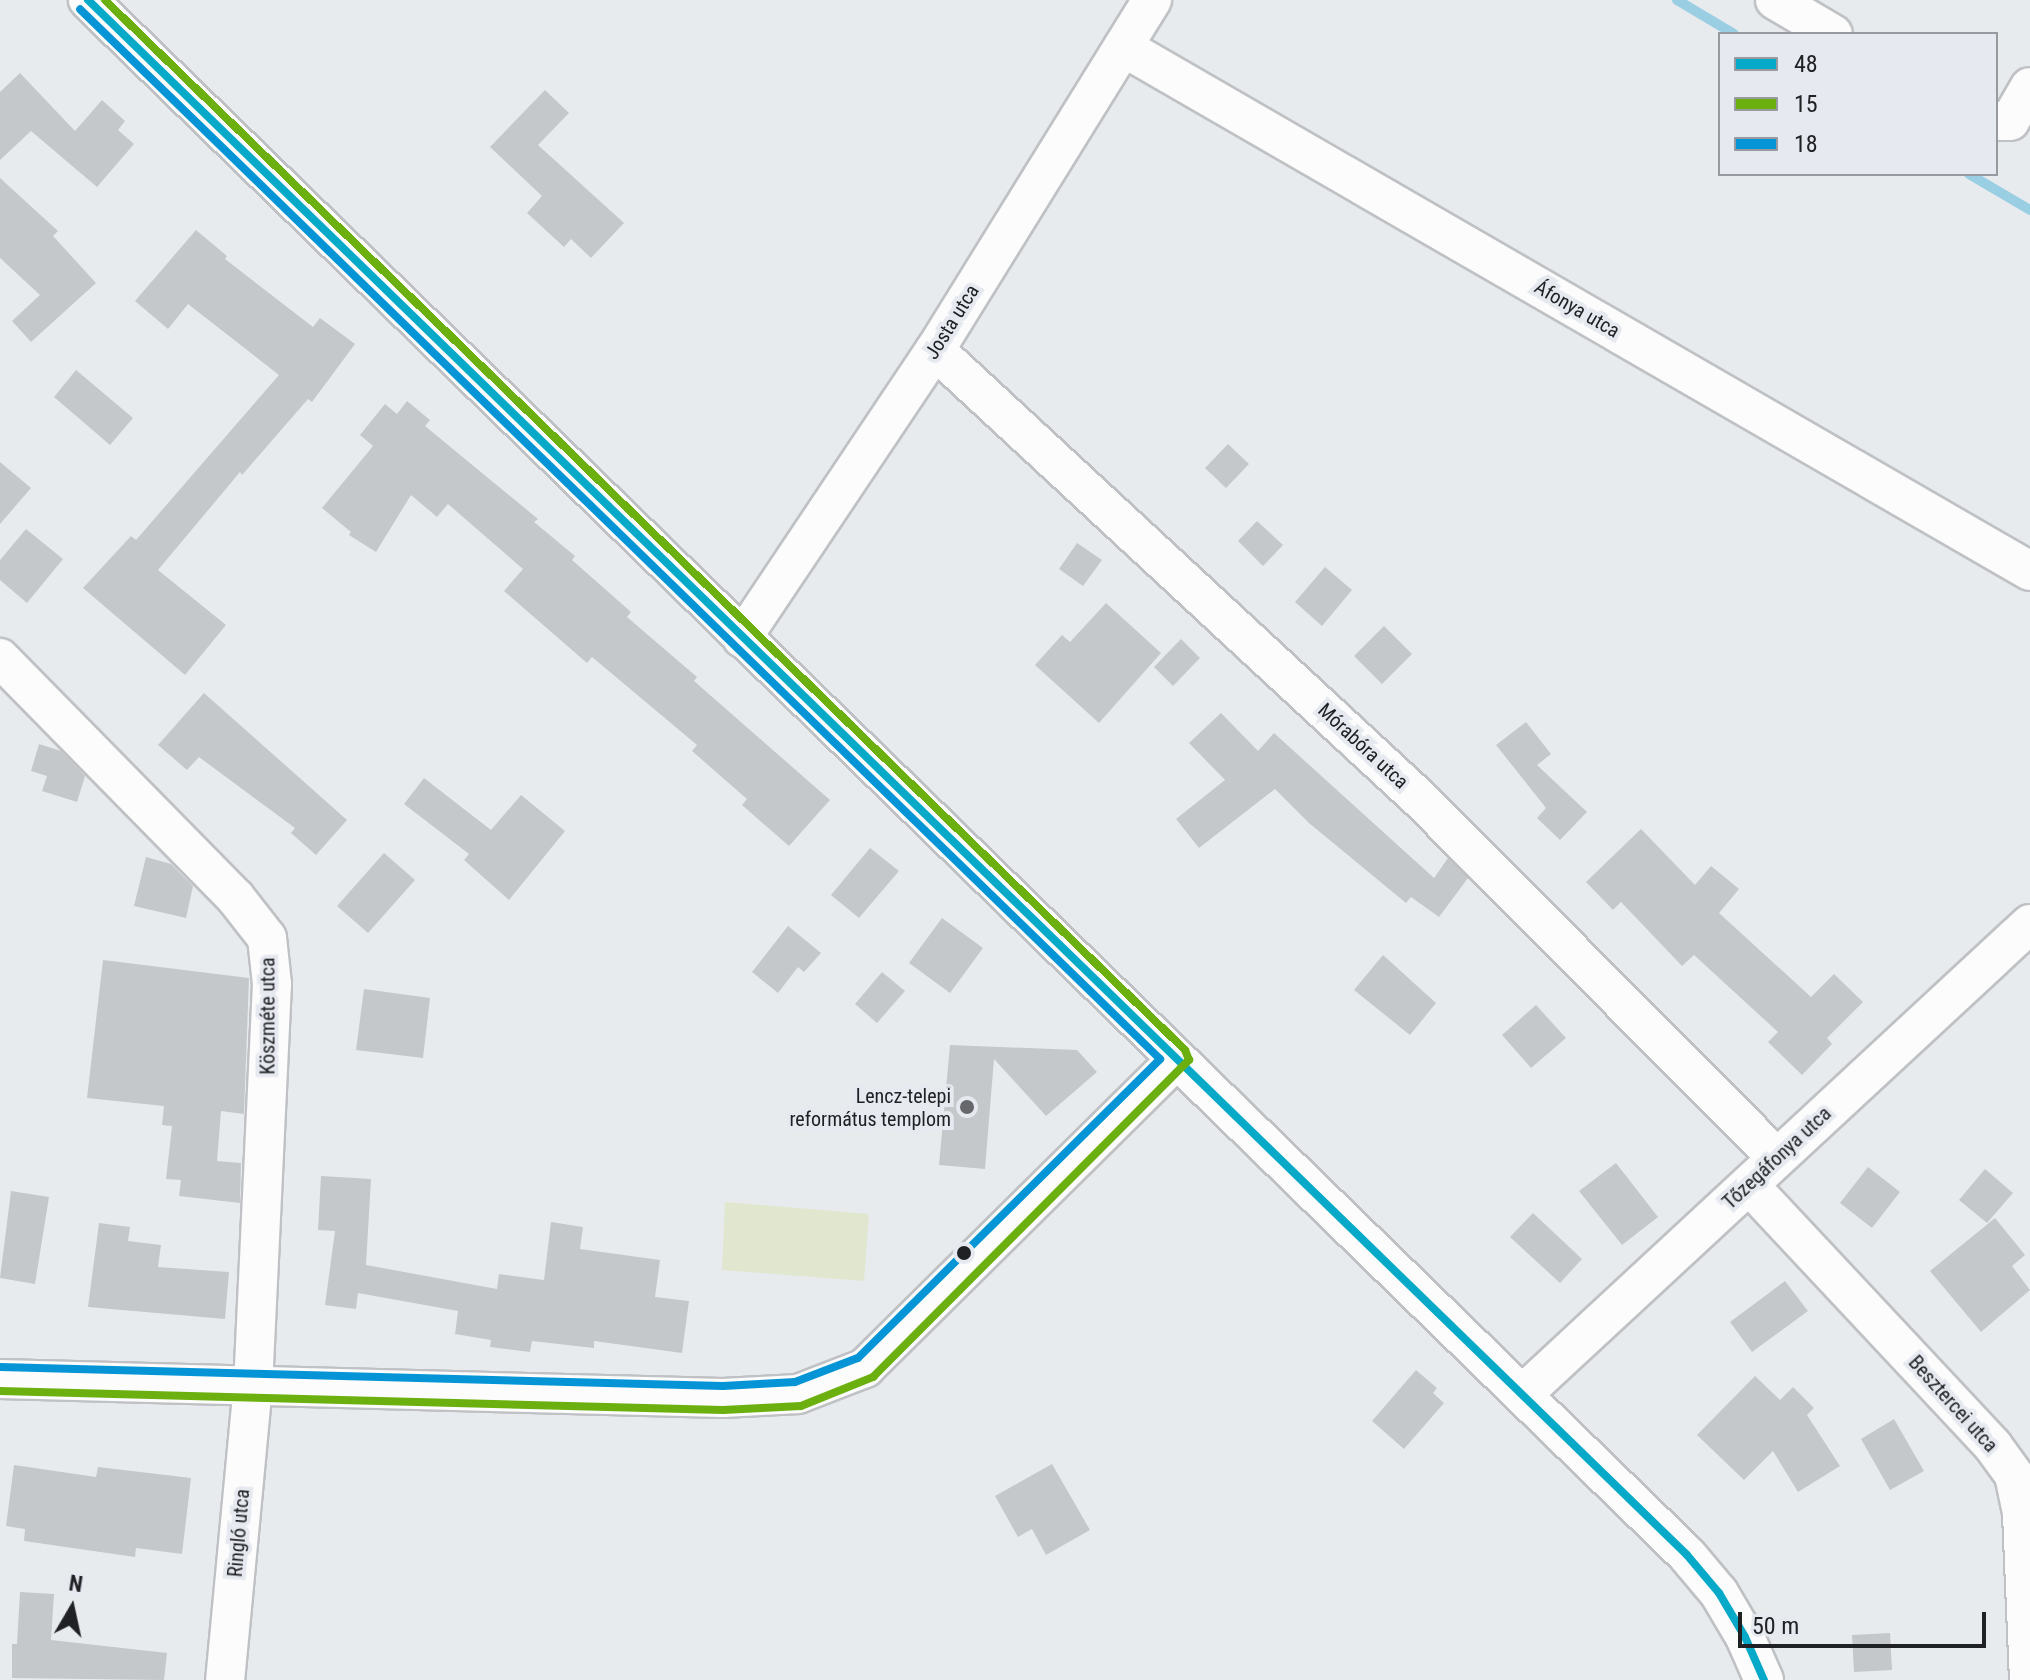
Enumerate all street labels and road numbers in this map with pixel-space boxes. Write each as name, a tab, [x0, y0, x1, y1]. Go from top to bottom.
street label: Áfonya utca	[1530, 275, 1624, 343]
street label: Josta utca	[920, 280, 984, 364]
street label: Mórabóra utca	[1313, 698, 1413, 794]
street label: Köszméte utca	[256, 957, 280, 1075]
street label: Tőzegáfonya utca	[1718, 1102, 1836, 1214]
street label: Besztercei utca	[1903, 1351, 2003, 1457]
street label: Ringló utca	[223, 1488, 255, 1578]

